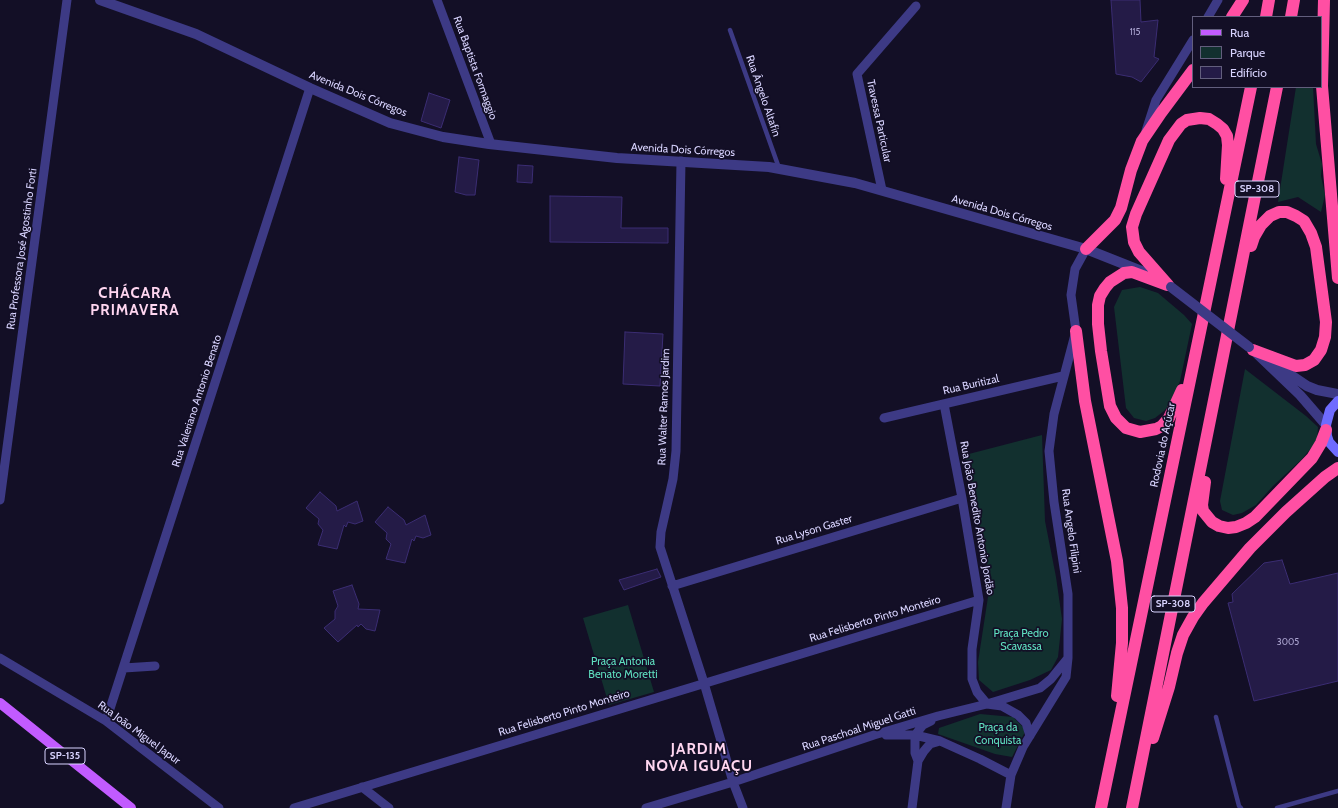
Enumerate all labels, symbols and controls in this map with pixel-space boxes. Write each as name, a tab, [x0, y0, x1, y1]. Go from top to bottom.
street label: Rua Baptista Formaggio	[450, 14, 500, 122]
legend	[1192, 16, 1322, 88]
text: Rua	[1230, 25, 1249, 40]
house number: 115	[1130, 27, 1140, 37]
text: Parque	[1230, 45, 1265, 60]
street label: Rua Ângelo Altafin	[743, 53, 783, 139]
text: Edifício	[1230, 65, 1267, 80]
street label: Avenida Dois Córregos	[307, 68, 409, 120]
street label: Travessa Particular	[864, 78, 894, 164]
street label: Avenida Dois Córregos	[631, 141, 735, 159]
street label: Rua Professora José Agostinho Forti	[4, 168, 40, 330]
road number: SP-308	[1235, 181, 1279, 197]
street label: Avenida Dois Córregos	[950, 192, 1054, 234]
district label: CHÁCARA PRIMAVERA	[90, 285, 180, 320]
street label: Rua Valeriano Antonio Benato	[169, 333, 225, 469]
street label: Rua Walter Ramos Jardim	[655, 348, 673, 466]
street label: Rua Buritizal	[942, 372, 1000, 398]
street label: Rodovia do Açúcar	[1148, 402, 1178, 488]
street label: Rua João Benedito Antonio Jordão	[957, 440, 997, 596]
street label: Rua Angelo Filipini	[1059, 488, 1083, 574]
street label: Rua Lyson Gaster	[774, 512, 854, 548]
street label: Rua Felisberto Pinto Monteiro	[808, 593, 942, 645]
road number: SP-308	[1151, 596, 1195, 612]
park label: Praça Pedro Scavassa	[994, 627, 1048, 653]
house number: 3005	[1277, 637, 1299, 647]
park label: Praça Antonia Benato Moretti	[588, 655, 658, 681]
street label: Rua Felisberto Pinto Monteiro	[497, 687, 631, 739]
street label: Rua João Miguel Japur	[95, 699, 183, 767]
street label: Rua Paschoal Miguel Gatti	[800, 704, 918, 754]
park label: Praça da Conquista	[975, 721, 1021, 747]
district label: JARDIM NOVA IGUAÇU	[645, 741, 753, 776]
road number: SP-135	[45, 748, 85, 764]

